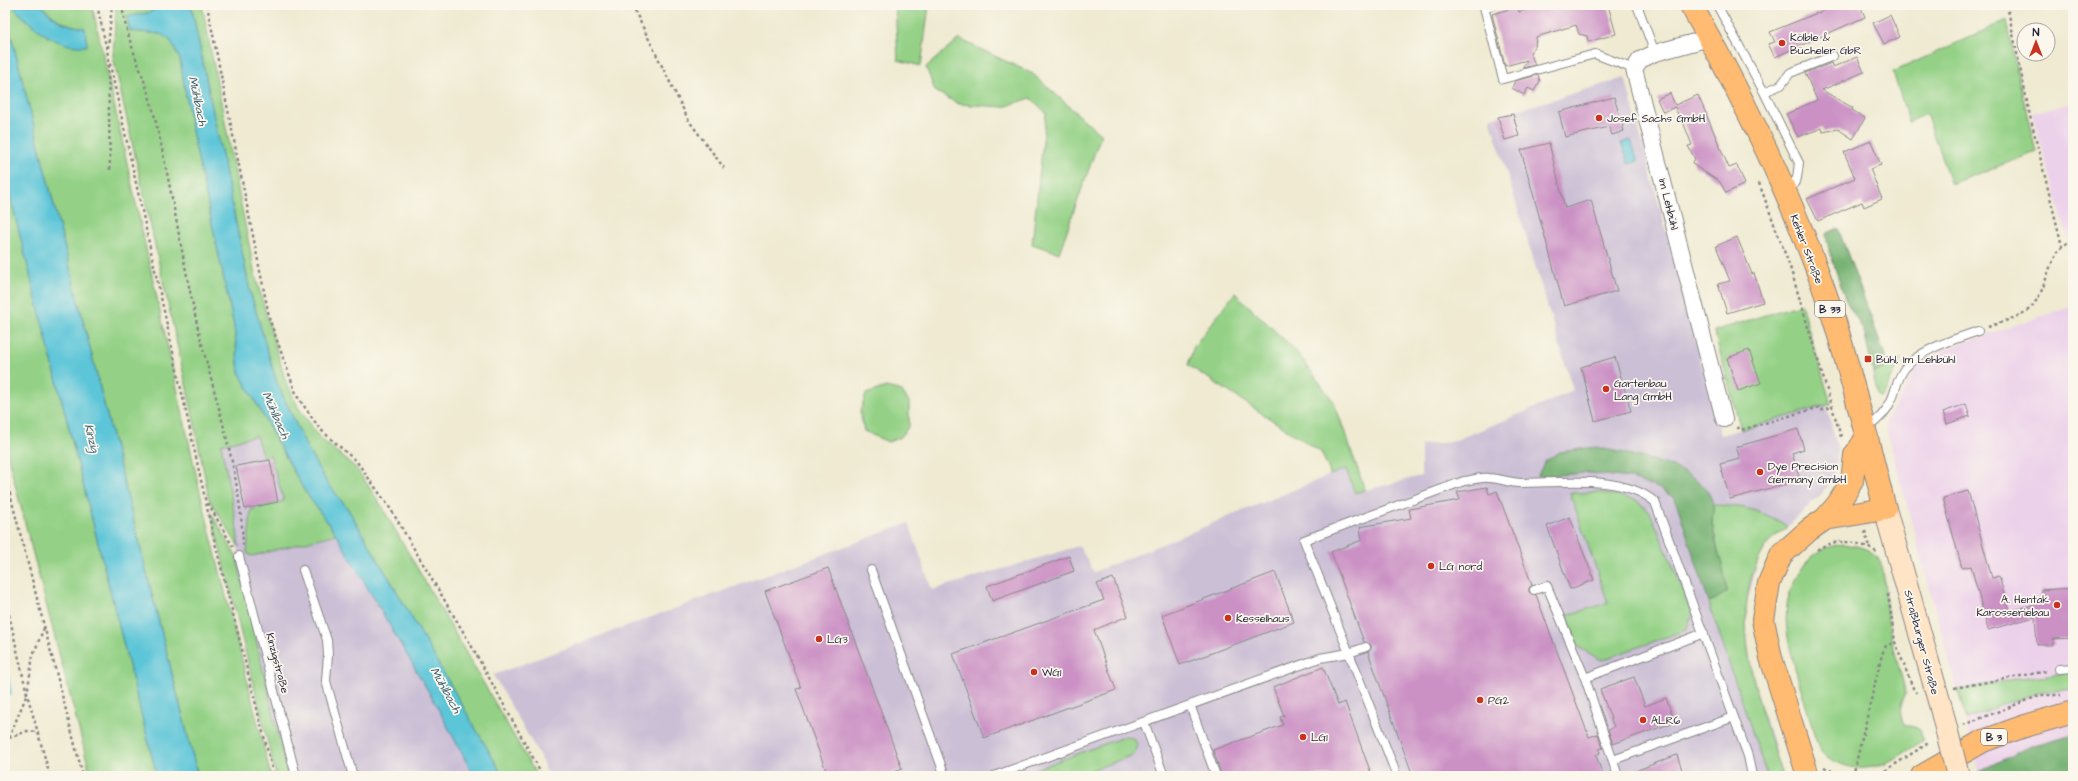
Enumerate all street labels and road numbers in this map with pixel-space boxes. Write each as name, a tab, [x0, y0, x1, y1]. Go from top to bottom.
street label: Im Lehbühl	[1655, 177, 1682, 232]
street label: Kehler Straße	[1786, 212, 1827, 286]
road number: B 33	[1815, 301, 1845, 317]
street label: Straßburger Straße	[1899, 588, 1943, 696]
street label: Kinzigstraße	[261, 631, 293, 695]
road number: B 3	[1981, 729, 2007, 745]

